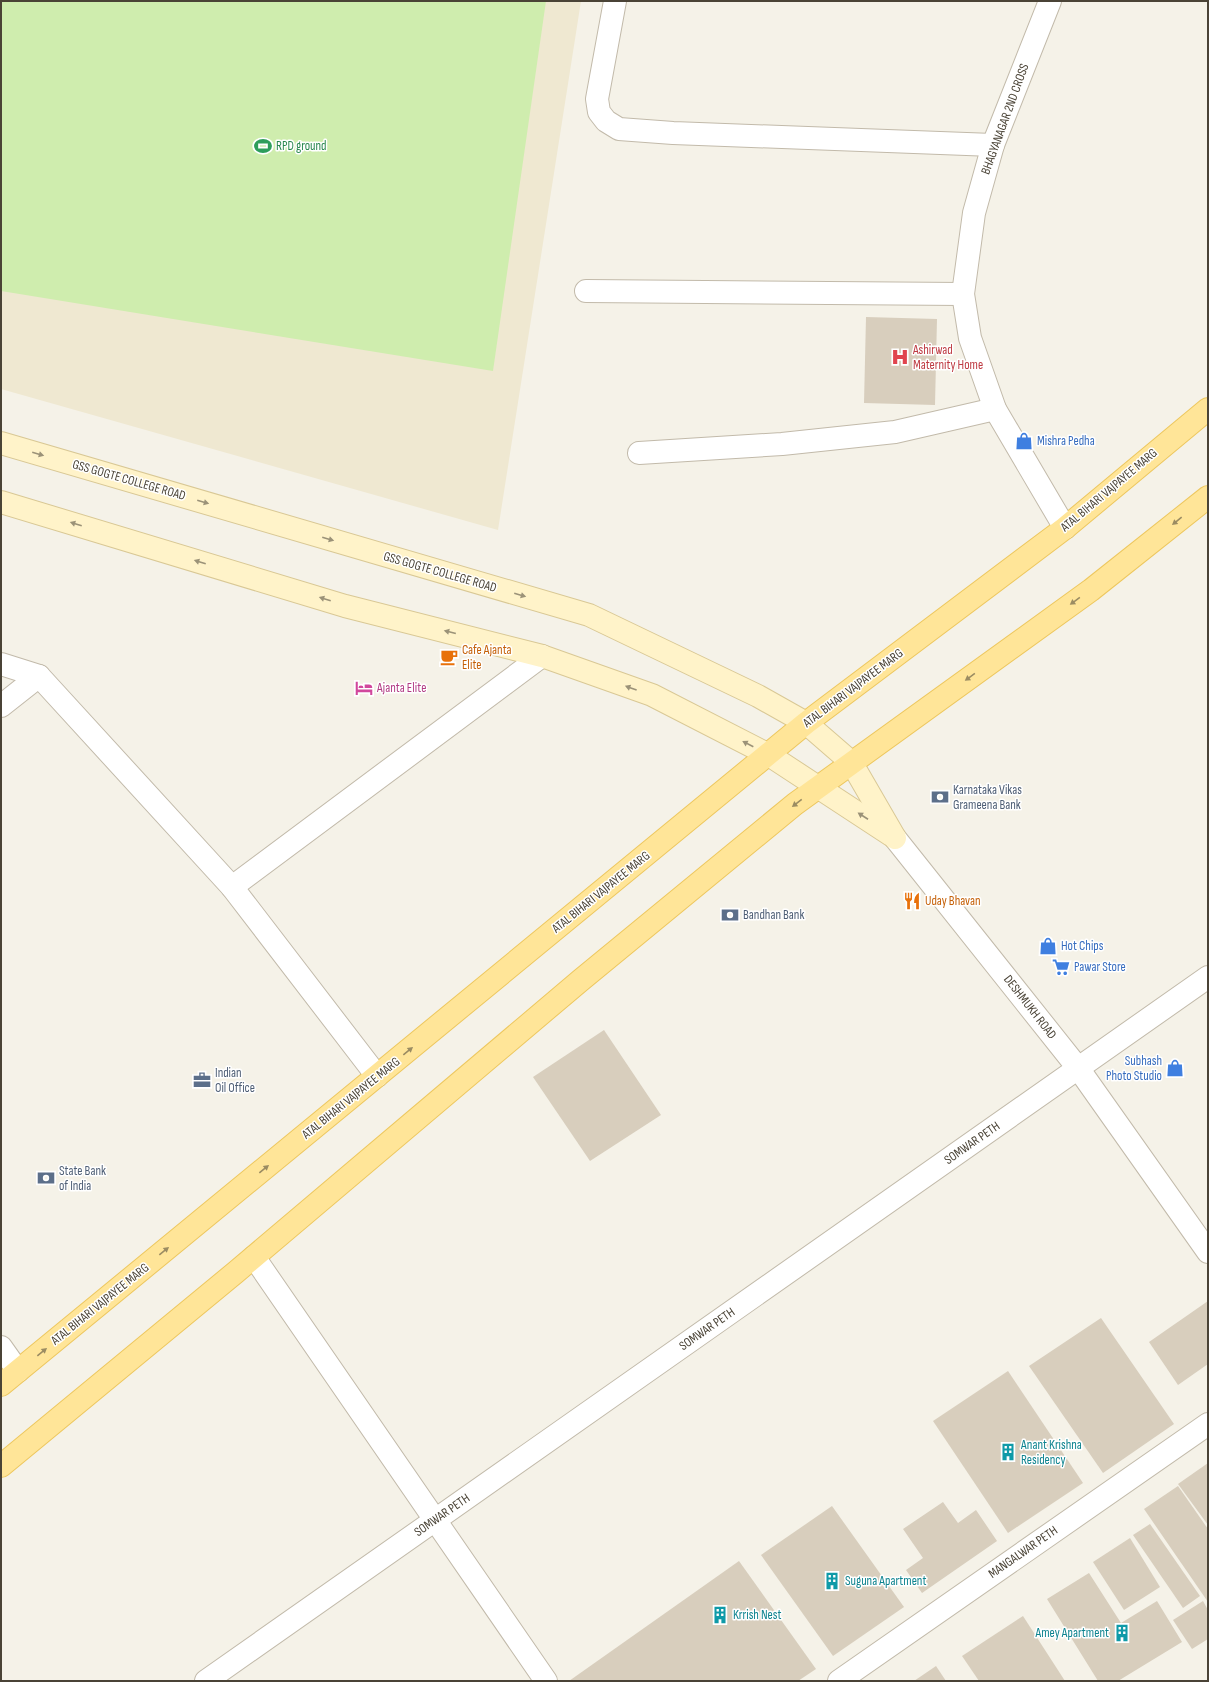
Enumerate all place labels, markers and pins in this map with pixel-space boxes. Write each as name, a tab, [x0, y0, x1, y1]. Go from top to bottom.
sports icon: RPD ground	[253, 136, 273, 156]
place label: RPD ground	[276, 138, 326, 154]
place label: Ashirwad Maternity Home	[912, 342, 983, 373]
hospital icon: Ashirwad Maternity Home	[890, 347, 910, 367]
shop icon: Mishra Pedha	[1014, 431, 1034, 451]
place label: Mishra Pedha	[1037, 433, 1095, 449]
place label: Cafe Ajanta Elite	[462, 642, 512, 673]
cafe icon: Cafe Ajanta Elite	[439, 647, 459, 667]
hotel icon: Ajanta Elite	[354, 678, 374, 698]
place label: Ajanta Elite	[376, 680, 426, 696]
place label: Karnataka Vikas Grameena Bank	[953, 782, 1022, 813]
bank icon: Karnataka Vikas Grameena Bank	[930, 787, 950, 807]
restaurant icon: Uday Bhavan	[902, 891, 922, 911]
place label: Uday Bhavan	[925, 893, 981, 909]
bank icon: Bandhan Bank	[720, 905, 740, 925]
place label: Bandhan Bank	[743, 907, 804, 923]
shop icon: Hot Chips	[1038, 936, 1058, 956]
place label: Hot Chips	[1061, 938, 1104, 954]
supermarket icon: Pawar Store	[1051, 957, 1071, 977]
place label: Pawar Store	[1074, 959, 1126, 975]
place label: Subhash Photo Studio	[1106, 1053, 1162, 1084]
shop icon: Subhash Photo Studio	[1165, 1058, 1185, 1078]
place label: Indian Oil Office	[215, 1065, 255, 1096]
office icon: Indian Oil Office	[192, 1070, 212, 1090]
place label: State Bank of India	[59, 1163, 106, 1194]
bank icon: State Bank of India	[36, 1168, 56, 1188]
place label: Anant Krishna Residency	[1020, 1437, 1082, 1468]
building icon: Anant Krishna Residency	[998, 1442, 1018, 1462]
building icon: Suguna Apartment	[822, 1571, 842, 1591]
place label: Suguna Apartment	[845, 1573, 927, 1589]
building icon: Krrish Nest	[710, 1605, 730, 1625]
place label: Krrish Nest	[733, 1607, 782, 1623]
building icon: Amey Apartment	[1112, 1623, 1132, 1643]
place label: Amey Apartment	[1034, 1625, 1109, 1641]

